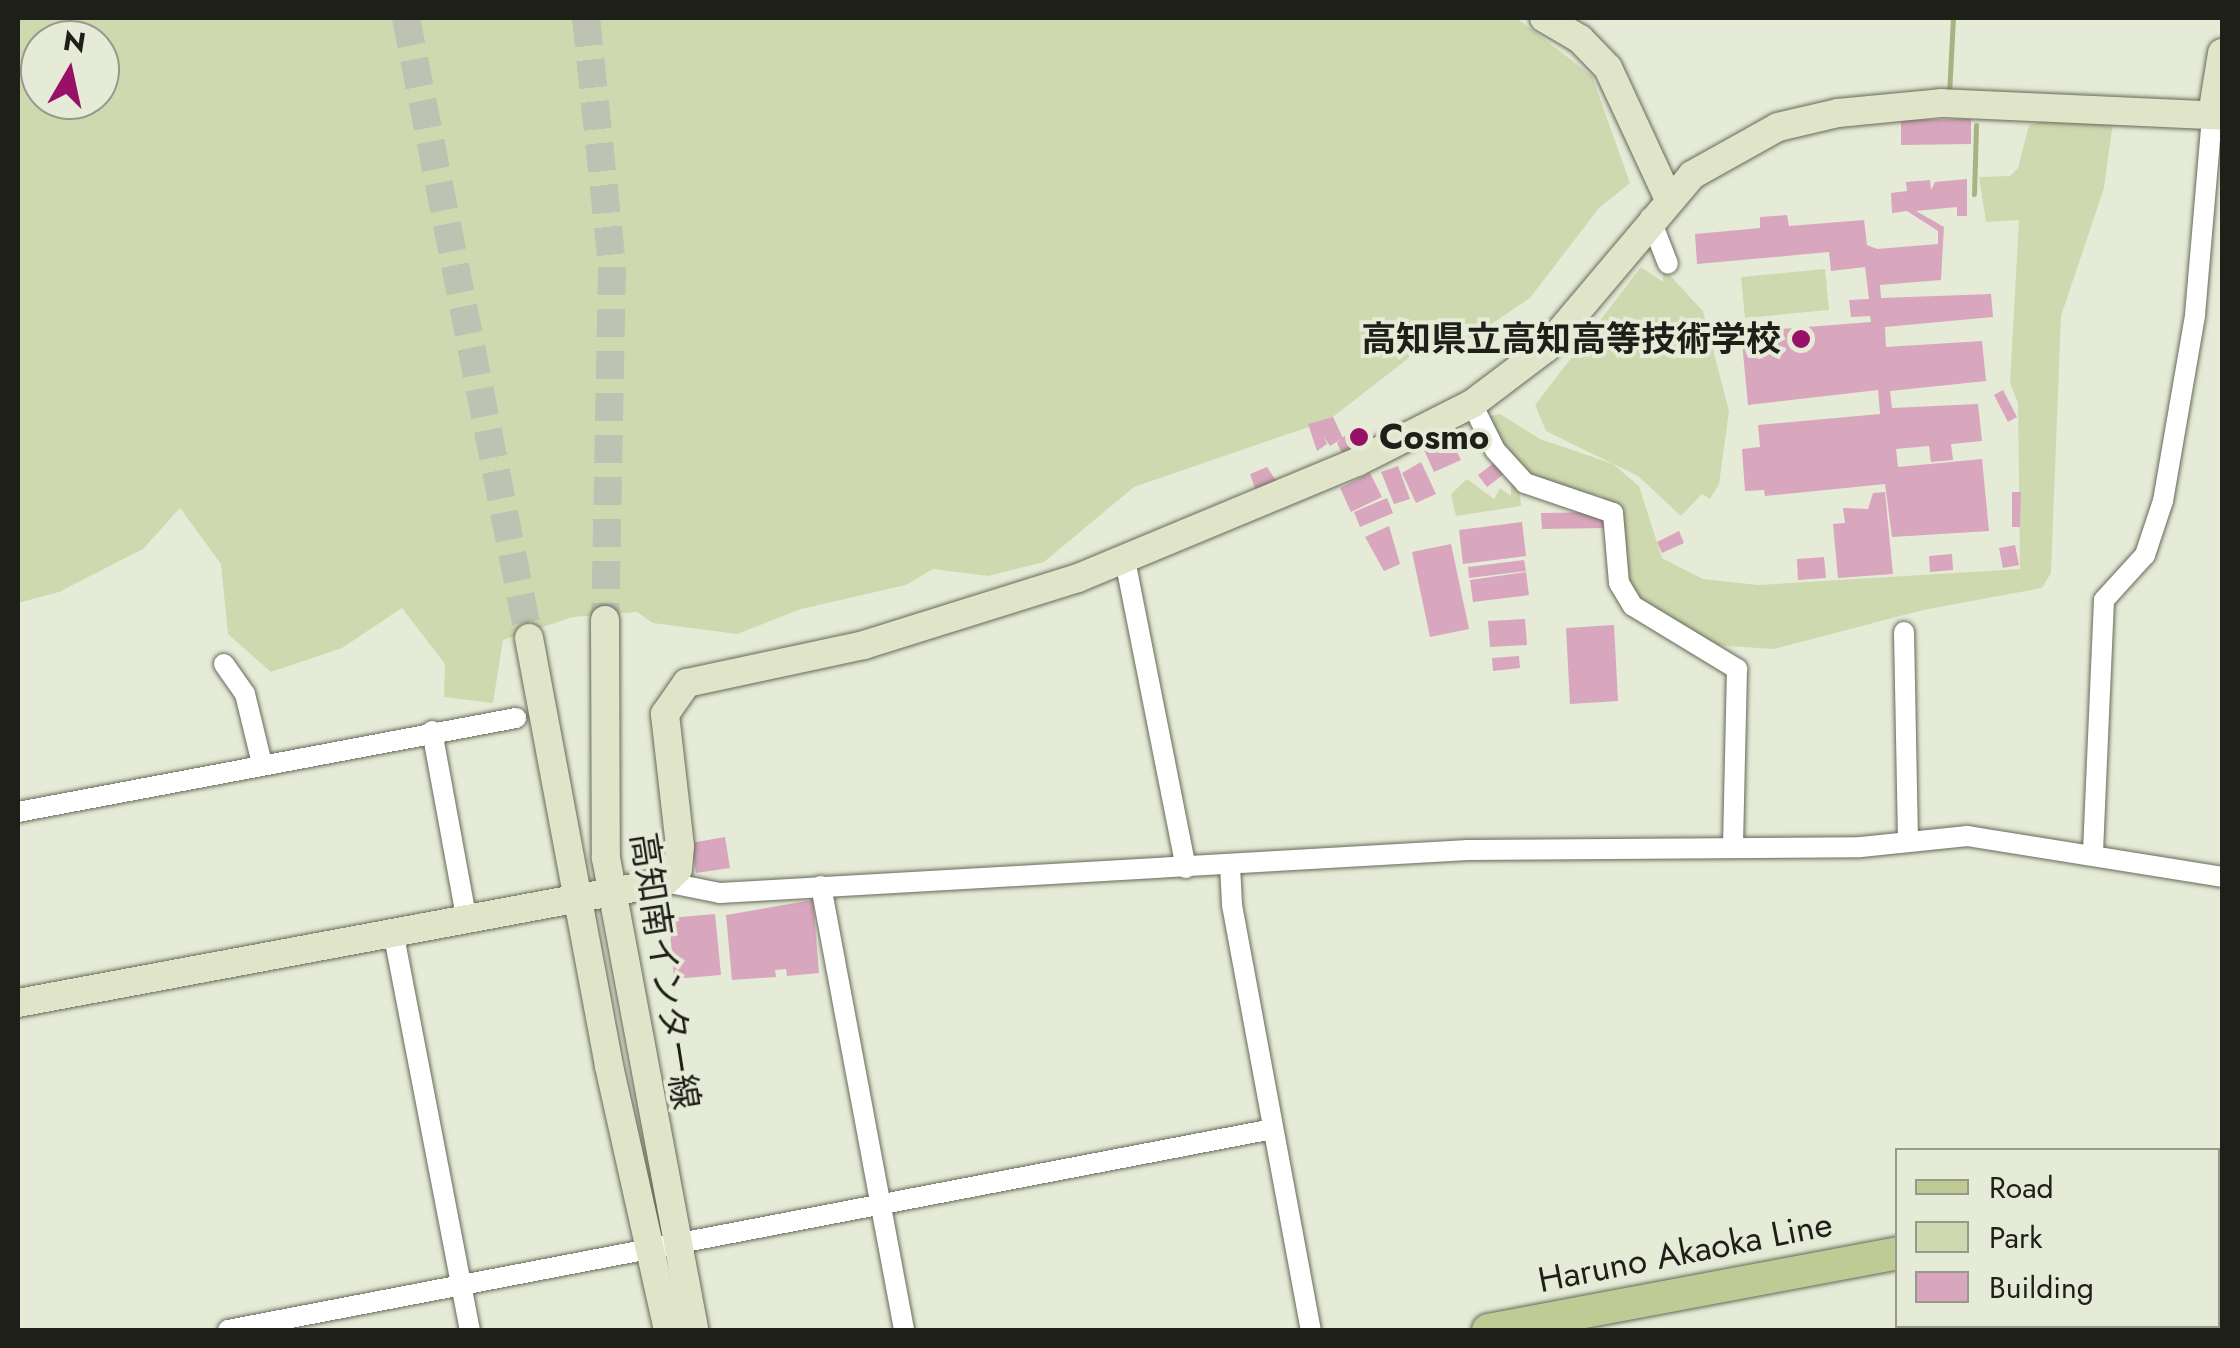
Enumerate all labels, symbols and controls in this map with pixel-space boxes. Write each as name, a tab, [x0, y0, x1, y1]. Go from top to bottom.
north arrow	[20, 20, 120, 120]
text: N	[60, 20, 89, 64]
place label: 高知県立高知高等技術学校	[1361, 318, 1781, 360]
marker: 高知県立高知高等技術学校	[1790, 328, 1812, 350]
place label: Cosmo	[1379, 416, 1489, 458]
marker: Cosmo	[1348, 426, 1370, 448]
street label: 高知南インター線	[622, 829, 708, 1113]
legend	[1895, 1148, 2220, 1328]
text: Road	[1989, 1166, 2054, 1209]
street label: Haruno Akaoka Line	[1534, 1203, 1836, 1301]
text: Park	[1989, 1216, 2042, 1259]
text: Building	[1989, 1266, 2094, 1309]

